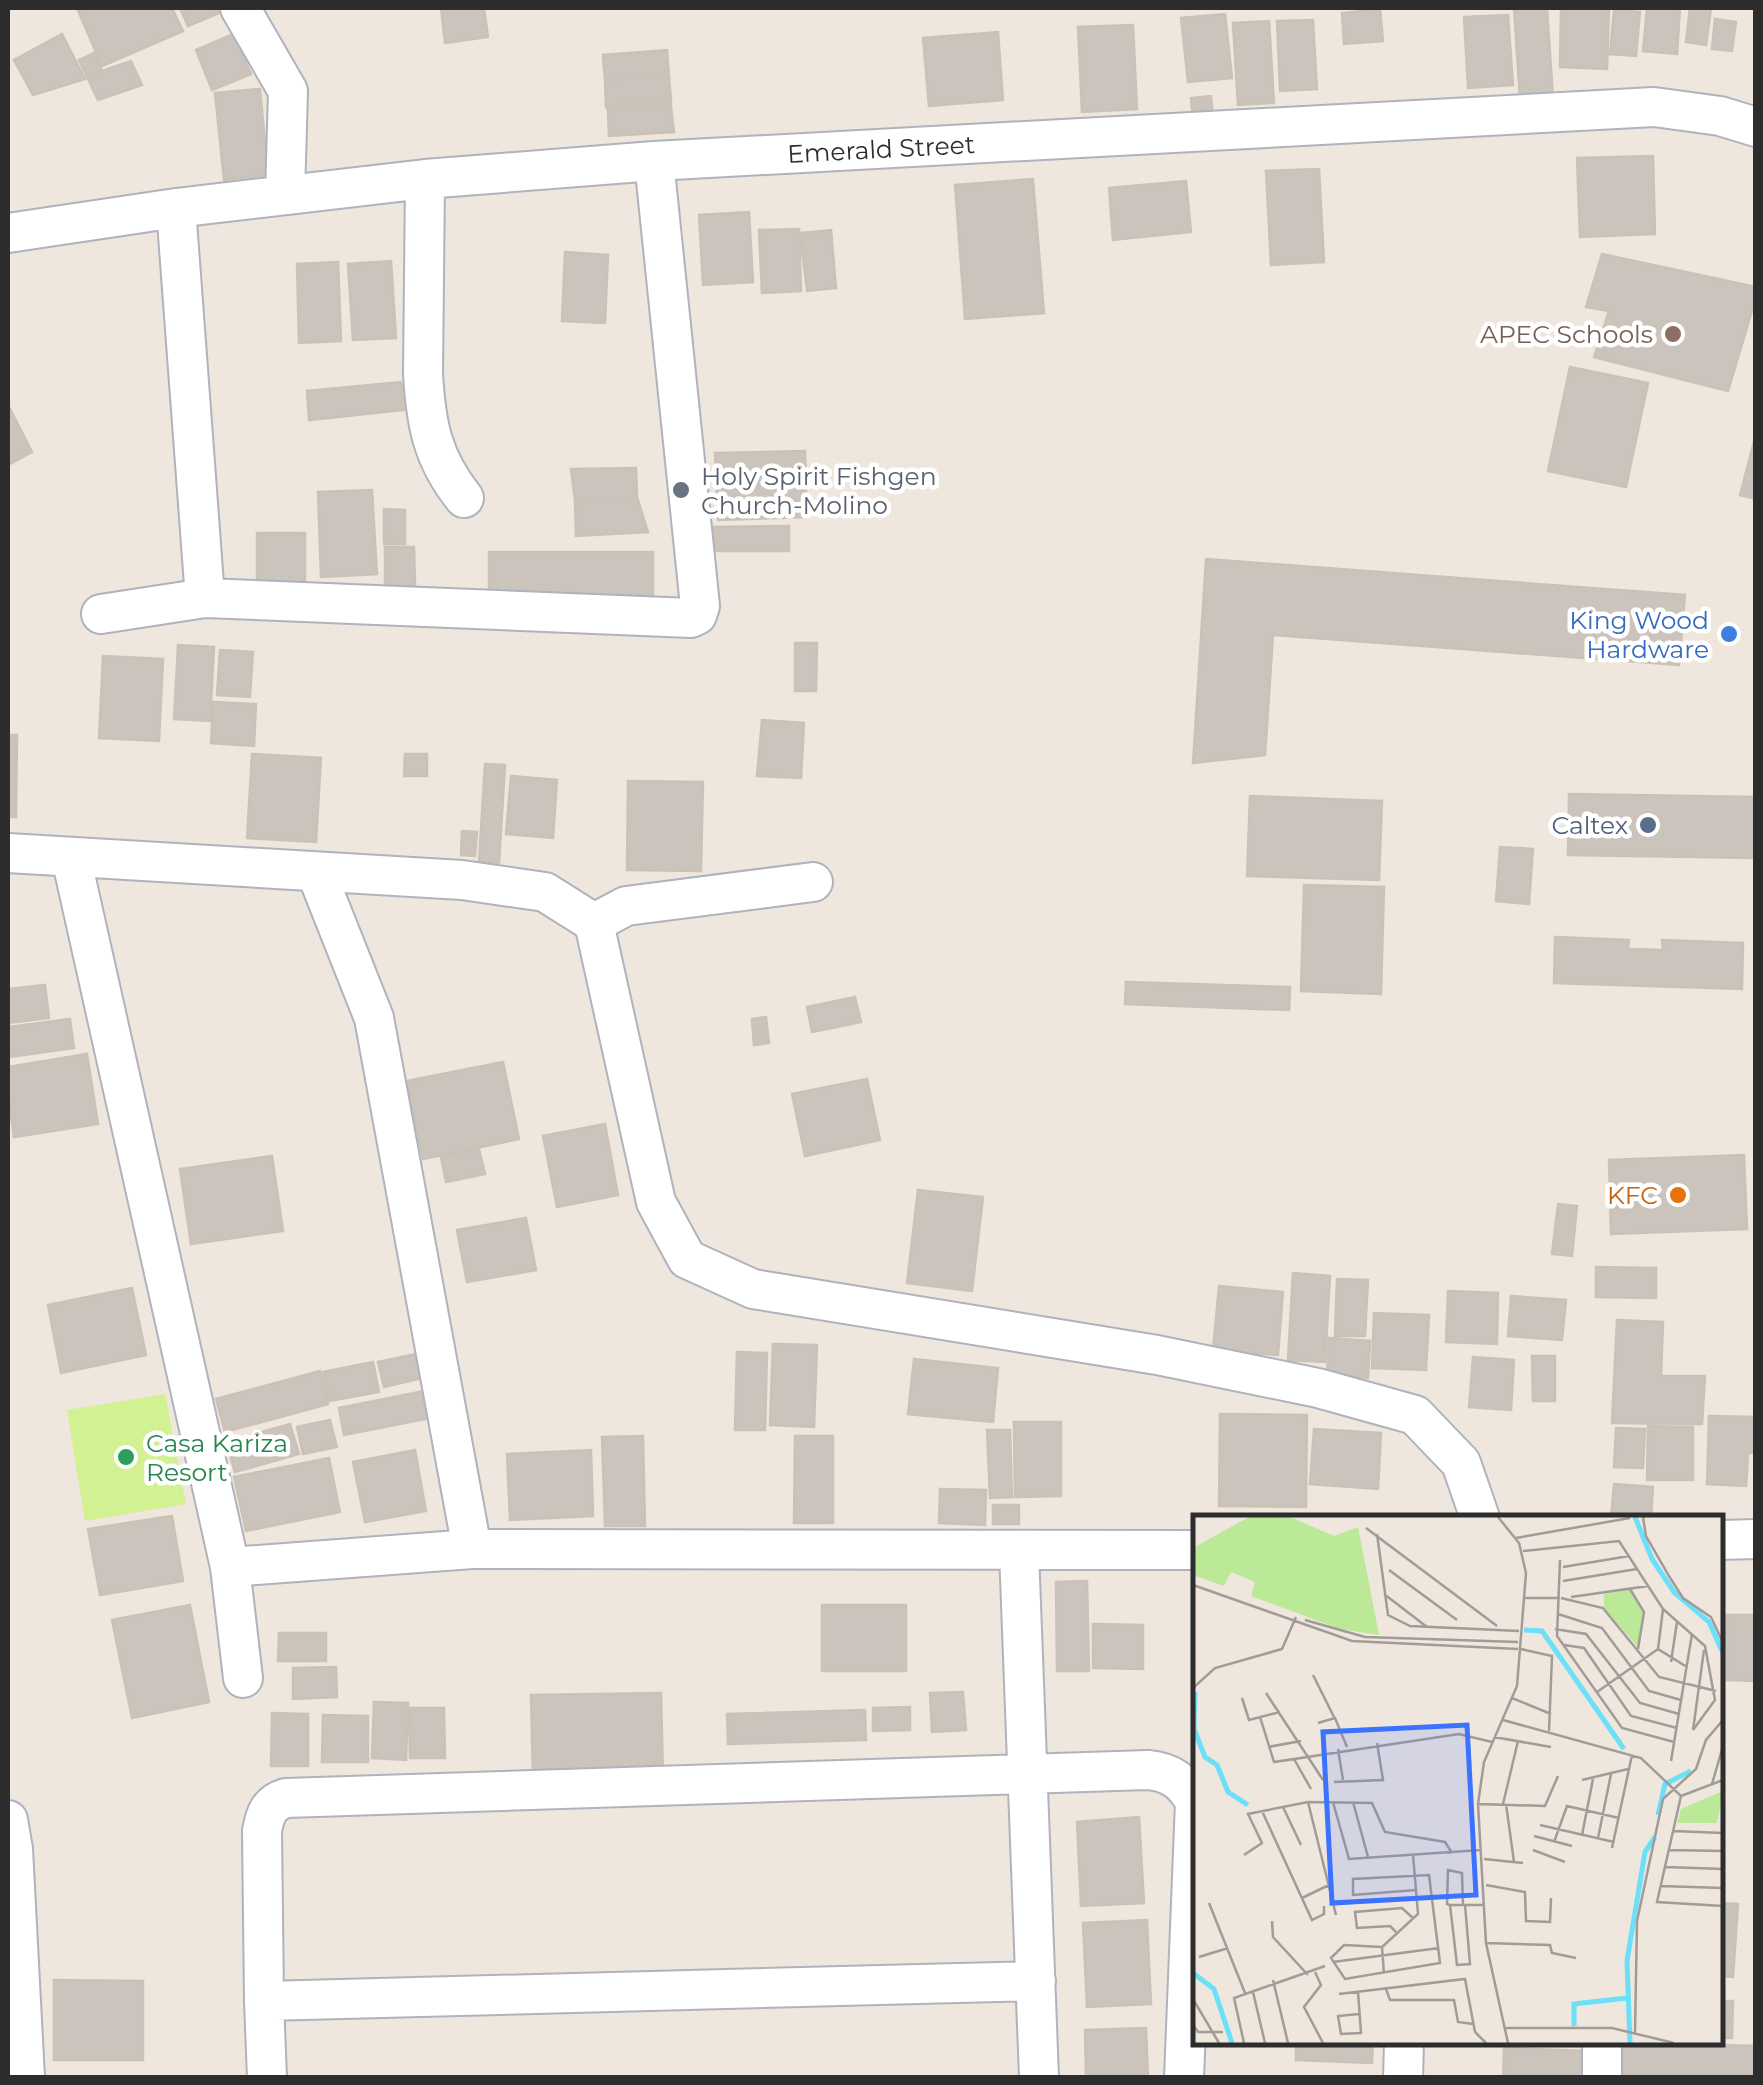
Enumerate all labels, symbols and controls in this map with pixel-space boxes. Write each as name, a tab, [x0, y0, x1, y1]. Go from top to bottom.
street label: Emerald Street	[786, 129, 976, 169]
place label: APEC Schools	[1480, 319, 1653, 349]
marker: APEC Schools	[1662, 323, 1684, 345]
place label: Holy Spirit Fishgen Church-Molino	[701, 461, 937, 520]
marker: Holy Spirit Fishgen Church-Molino	[670, 479, 692, 501]
place label: King Wood Hardware	[1569, 605, 1709, 664]
marker: King Wood Hardware	[1718, 623, 1740, 645]
place label: Caltex	[1551, 810, 1628, 840]
marker: Caltex	[1637, 814, 1659, 836]
place label: KFC	[1607, 1180, 1658, 1210]
marker: KFC	[1667, 1184, 1689, 1206]
place label: Casa Kariza Resort	[146, 1428, 288, 1487]
marker: Casa Kariza Resort	[115, 1446, 137, 1468]
inset map	[1193, 1515, 1723, 2045]

